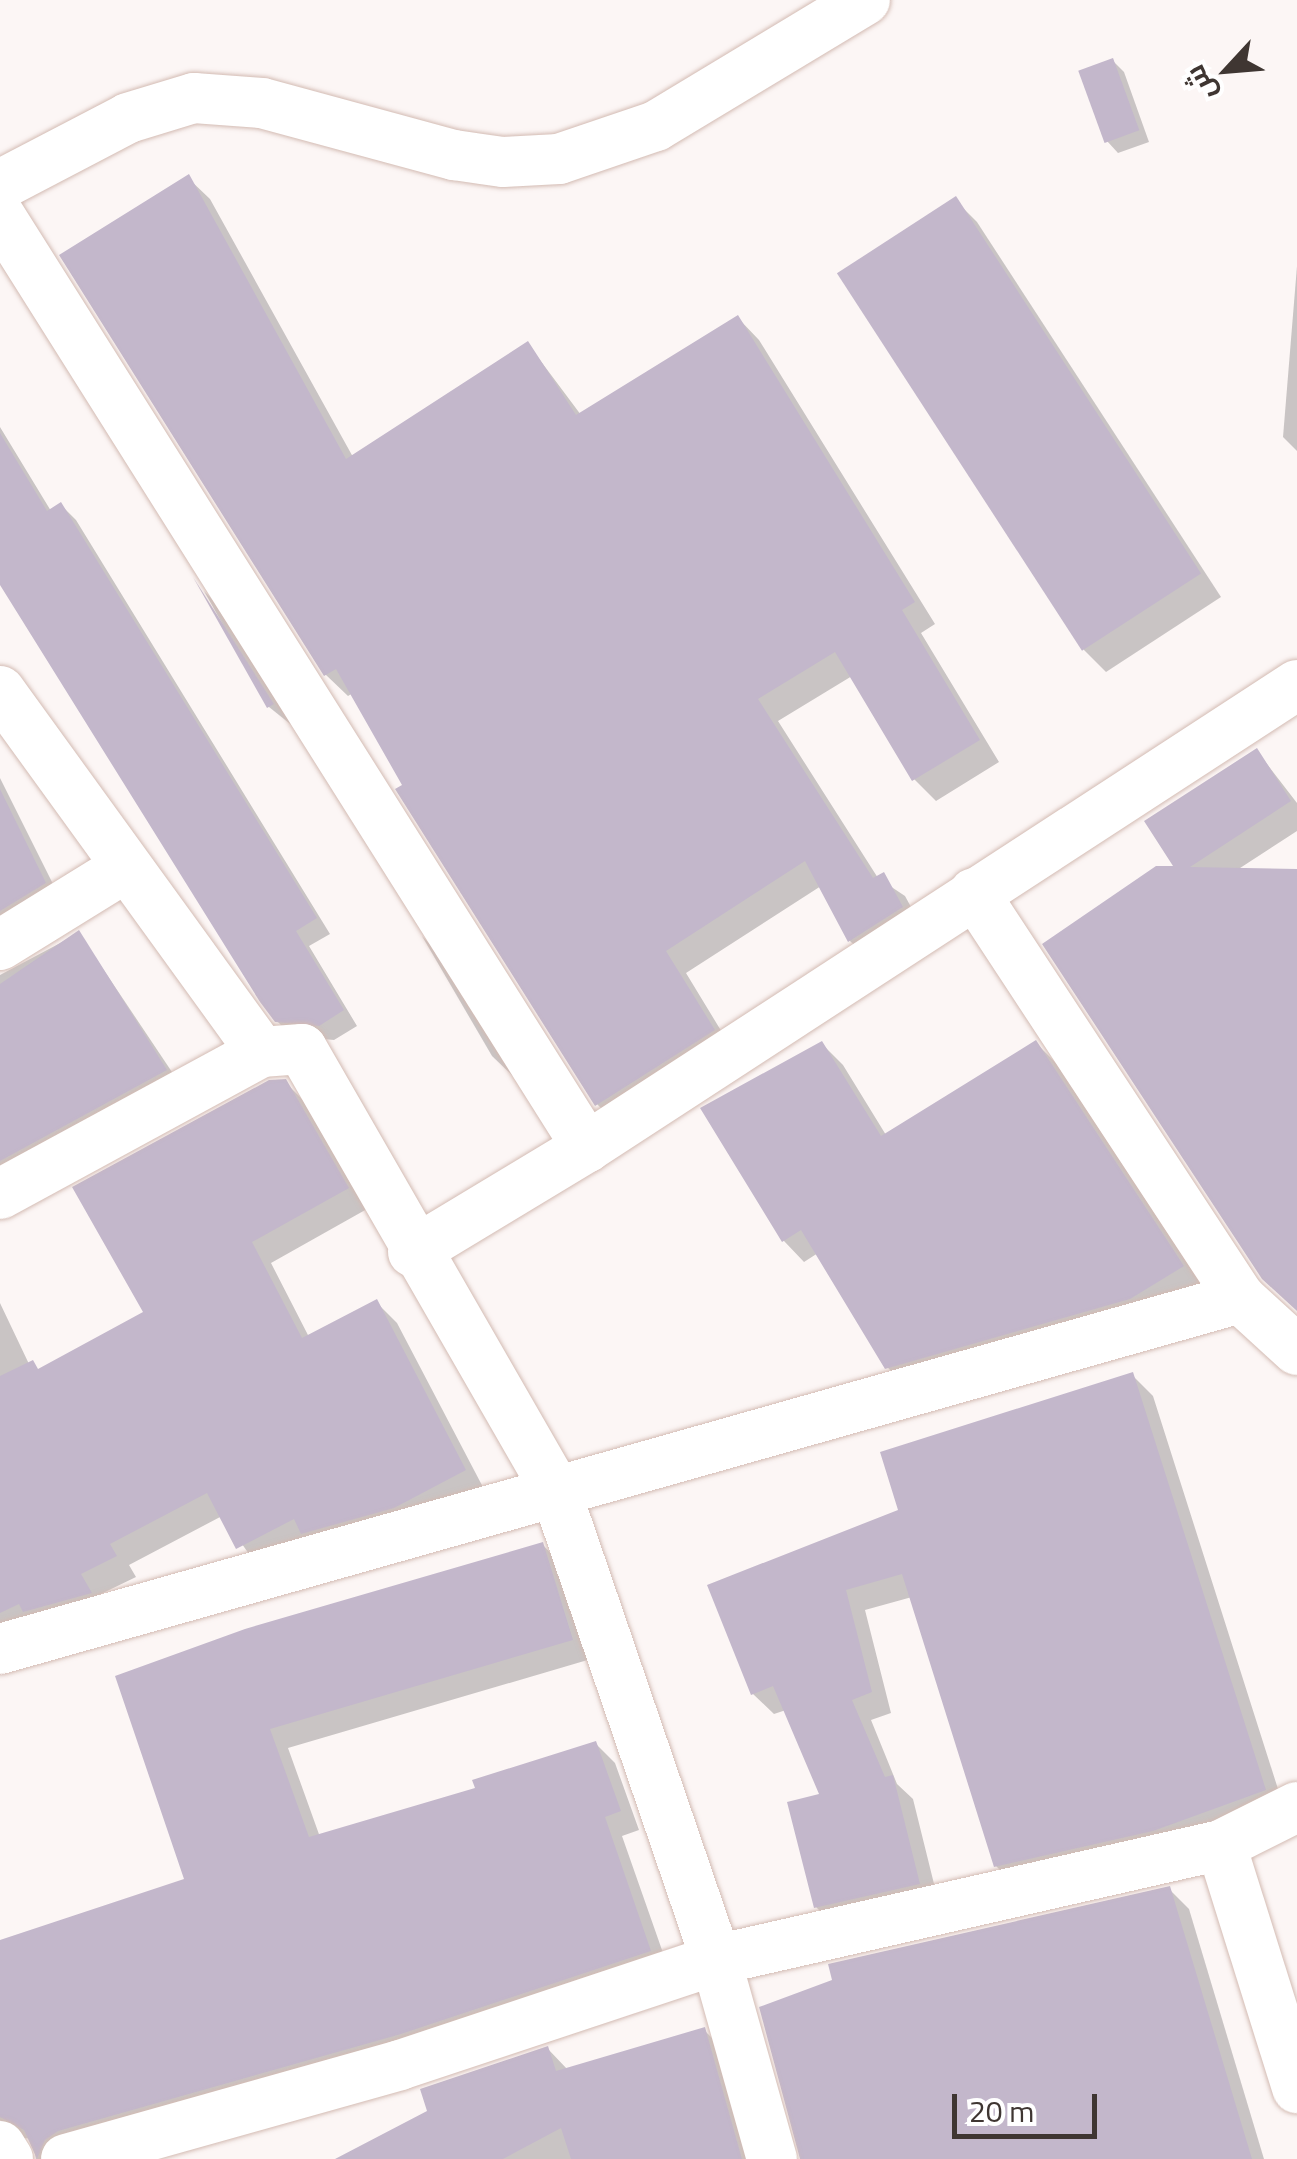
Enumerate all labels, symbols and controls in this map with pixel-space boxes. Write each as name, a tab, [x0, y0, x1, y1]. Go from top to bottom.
north arrow	[1177, 20, 1277, 120]
text: ش	[1172, 58, 1227, 109]
scale bar	[957, 2074, 1102, 2136]
text: 20 m	[969, 2088, 1034, 2134]

